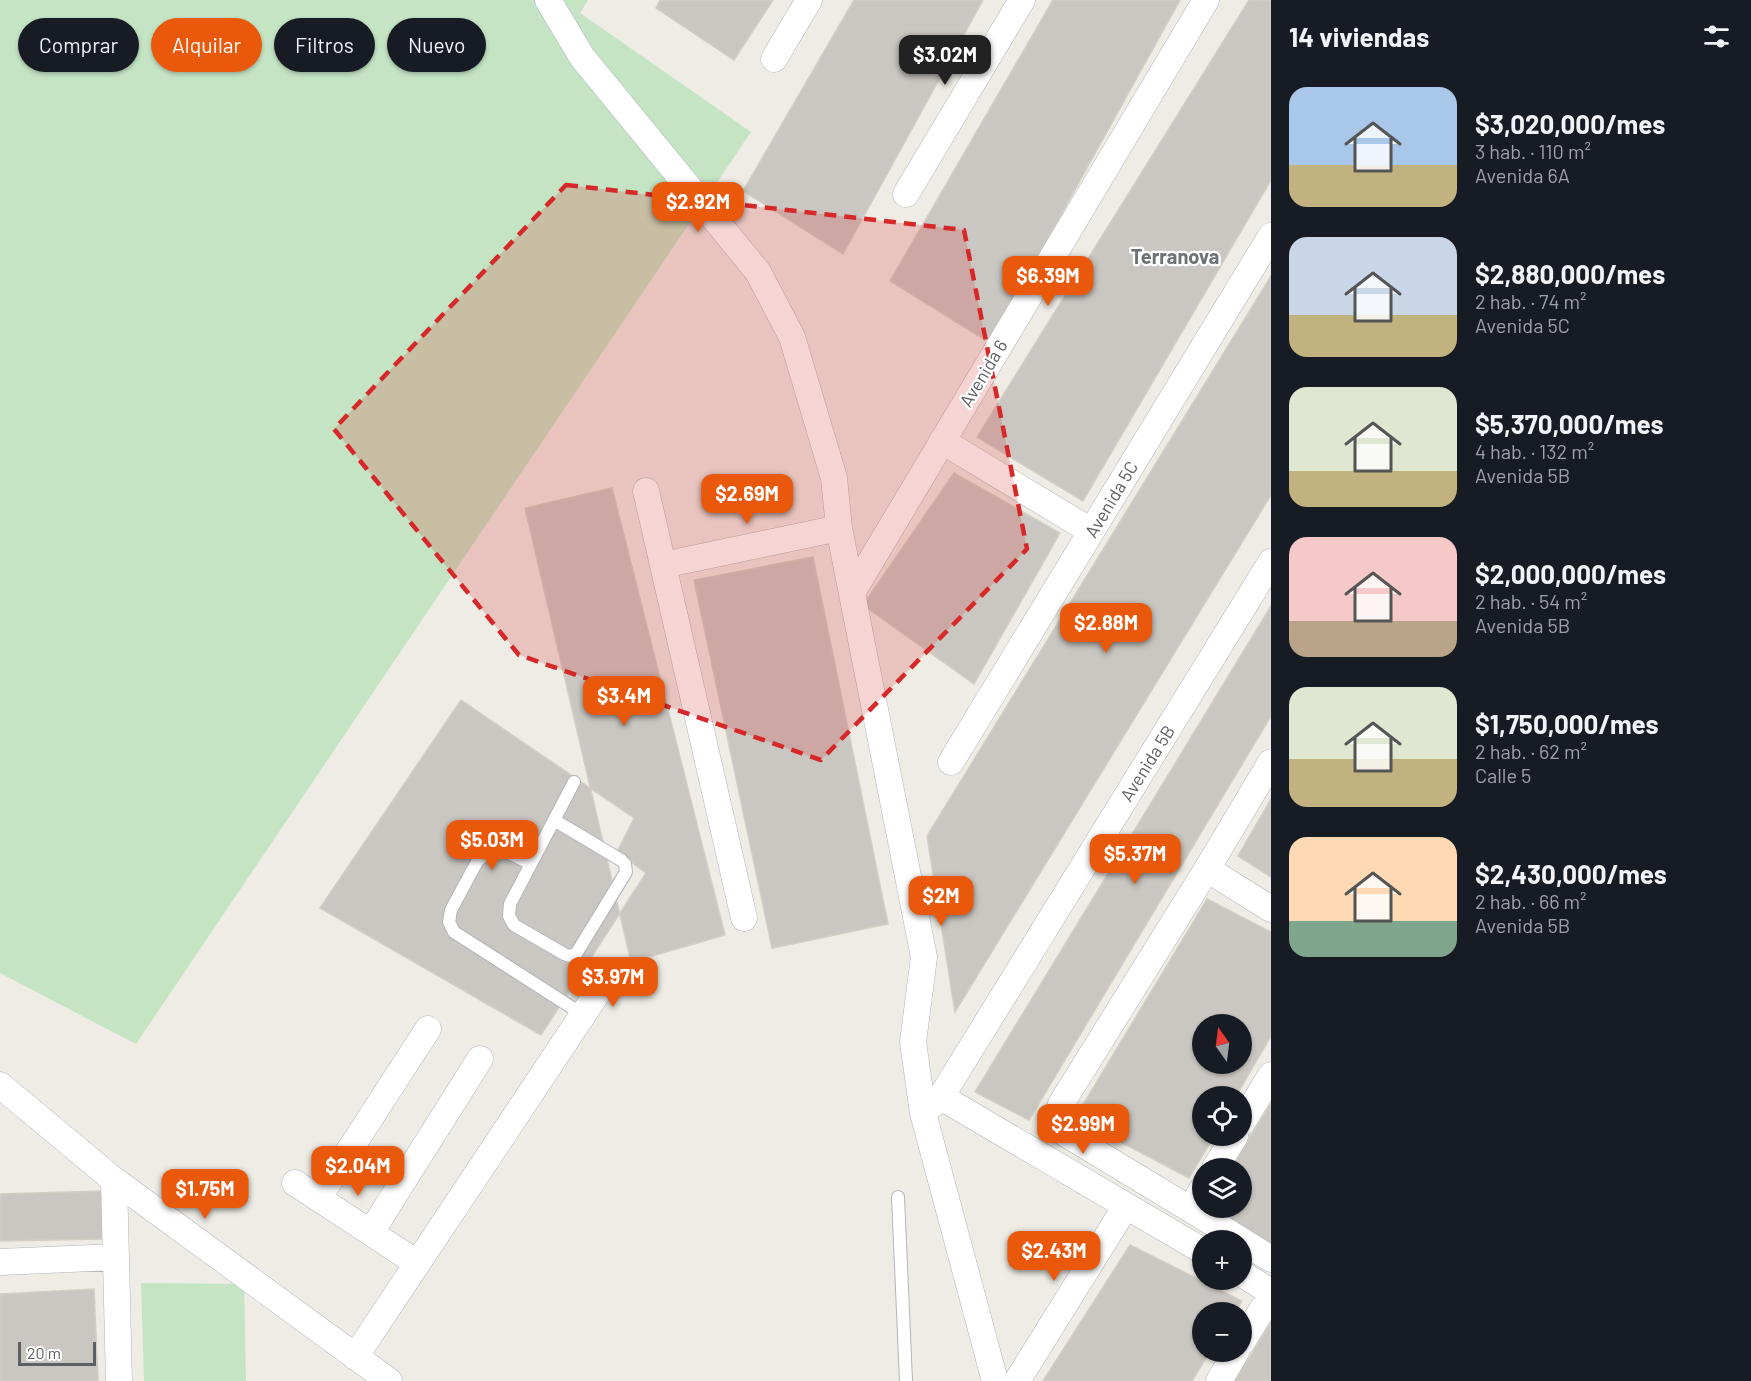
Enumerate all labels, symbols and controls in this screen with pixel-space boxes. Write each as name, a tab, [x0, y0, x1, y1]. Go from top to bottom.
chip: Comprar	[18, 18, 139, 72]
chip: Alquilar	[151, 18, 262, 72]
chip: Filtros	[274, 18, 375, 72]
chip: Nuevo	[387, 18, 486, 72]
icon: filters	[1700, 20, 1733, 53]
text: 14 viviendas	[1289, 21, 1429, 52]
pin: $3.02M	[896, 35, 994, 86]
text: $3.02M	[913, 42, 977, 66]
text: $3,020,000/mes	[1475, 108, 1665, 139]
icon: home	[1337, 111, 1409, 183]
text: 3 hab. · 110 m²	[1475, 139, 1591, 163]
text: Avenida 6A	[1475, 163, 1570, 187]
pin: $2.92M	[649, 182, 747, 233]
text: $2.92M	[666, 189, 730, 213]
district label: Terranova	[1131, 244, 1219, 268]
pin: $6.39M	[999, 256, 1097, 307]
text: $2,880,000/mes	[1475, 258, 1665, 289]
icon: home	[1337, 261, 1409, 333]
text: $6.39M	[1016, 263, 1080, 287]
text: 2 hab. · 74 m²	[1475, 289, 1587, 313]
text: Avenida 5C	[1475, 313, 1570, 337]
street label: Avenida 6	[954, 335, 1012, 411]
text: $5,370,000/mes	[1475, 408, 1663, 439]
icon: home	[1337, 411, 1409, 483]
text: 4 hab. · 132 m²	[1475, 439, 1594, 463]
street label: Avenida 5C	[1080, 457, 1142, 541]
text: Avenida 5B	[1475, 463, 1570, 487]
pin: $2.69M	[698, 474, 796, 525]
text: $2.69M	[715, 481, 779, 505]
text: $2,000,000/mes	[1475, 558, 1666, 589]
icon: home	[1337, 561, 1409, 633]
text: 2 hab. · 54 m²	[1475, 589, 1587, 613]
pin: $2.88M	[1057, 603, 1155, 654]
text: $2.88M	[1074, 610, 1138, 634]
text: Avenida 5B	[1475, 613, 1570, 637]
pin: $3.4M	[582, 676, 666, 727]
text: $3.4M	[597, 683, 651, 707]
text: $1,750,000/mes	[1475, 708, 1659, 739]
icon: home	[1337, 711, 1409, 783]
street label: Avenida 5B	[1115, 721, 1179, 805]
text: 2 hab. · 62 m²	[1475, 739, 1587, 763]
text: Calle 5	[1475, 763, 1531, 787]
pin: $5.03M	[443, 820, 541, 871]
text: $5.03M	[460, 827, 524, 851]
pin: $5.37M	[1086, 834, 1184, 885]
text: $5.37M	[1104, 841, 1166, 865]
text: $2,430,000/mes	[1475, 858, 1667, 889]
icon: home	[1337, 861, 1409, 933]
pin: $2M	[912, 876, 970, 927]
text: $2M	[923, 883, 959, 907]
text: 2 hab. · 66 m²	[1475, 889, 1587, 913]
text: Avenida 5B	[1475, 913, 1570, 937]
pin: $3.97M	[564, 957, 662, 1008]
text: $3.97M	[582, 964, 644, 988]
north arrow	[1192, 1014, 1252, 1074]
map controls	[1192, 1014, 1252, 1362]
button: locate	[1192, 1086, 1252, 1146]
pin: $2.99M	[1034, 1104, 1132, 1155]
text: $2.99M	[1051, 1111, 1115, 1135]
pin: $2.04M	[309, 1146, 407, 1197]
text: $2.04M	[325, 1153, 391, 1177]
button: layers	[1192, 1158, 1252, 1218]
pin: $1.75M	[156, 1169, 254, 1220]
text: $1.75M	[176, 1176, 234, 1200]
button: +	[1192, 1230, 1252, 1290]
pin: $2.43M	[1005, 1231, 1103, 1282]
text: $2.43M	[1021, 1238, 1087, 1262]
button: −	[1192, 1302, 1252, 1362]
scale bar	[18, 1339, 96, 1366]
text: 20 m	[27, 1343, 61, 1362]

